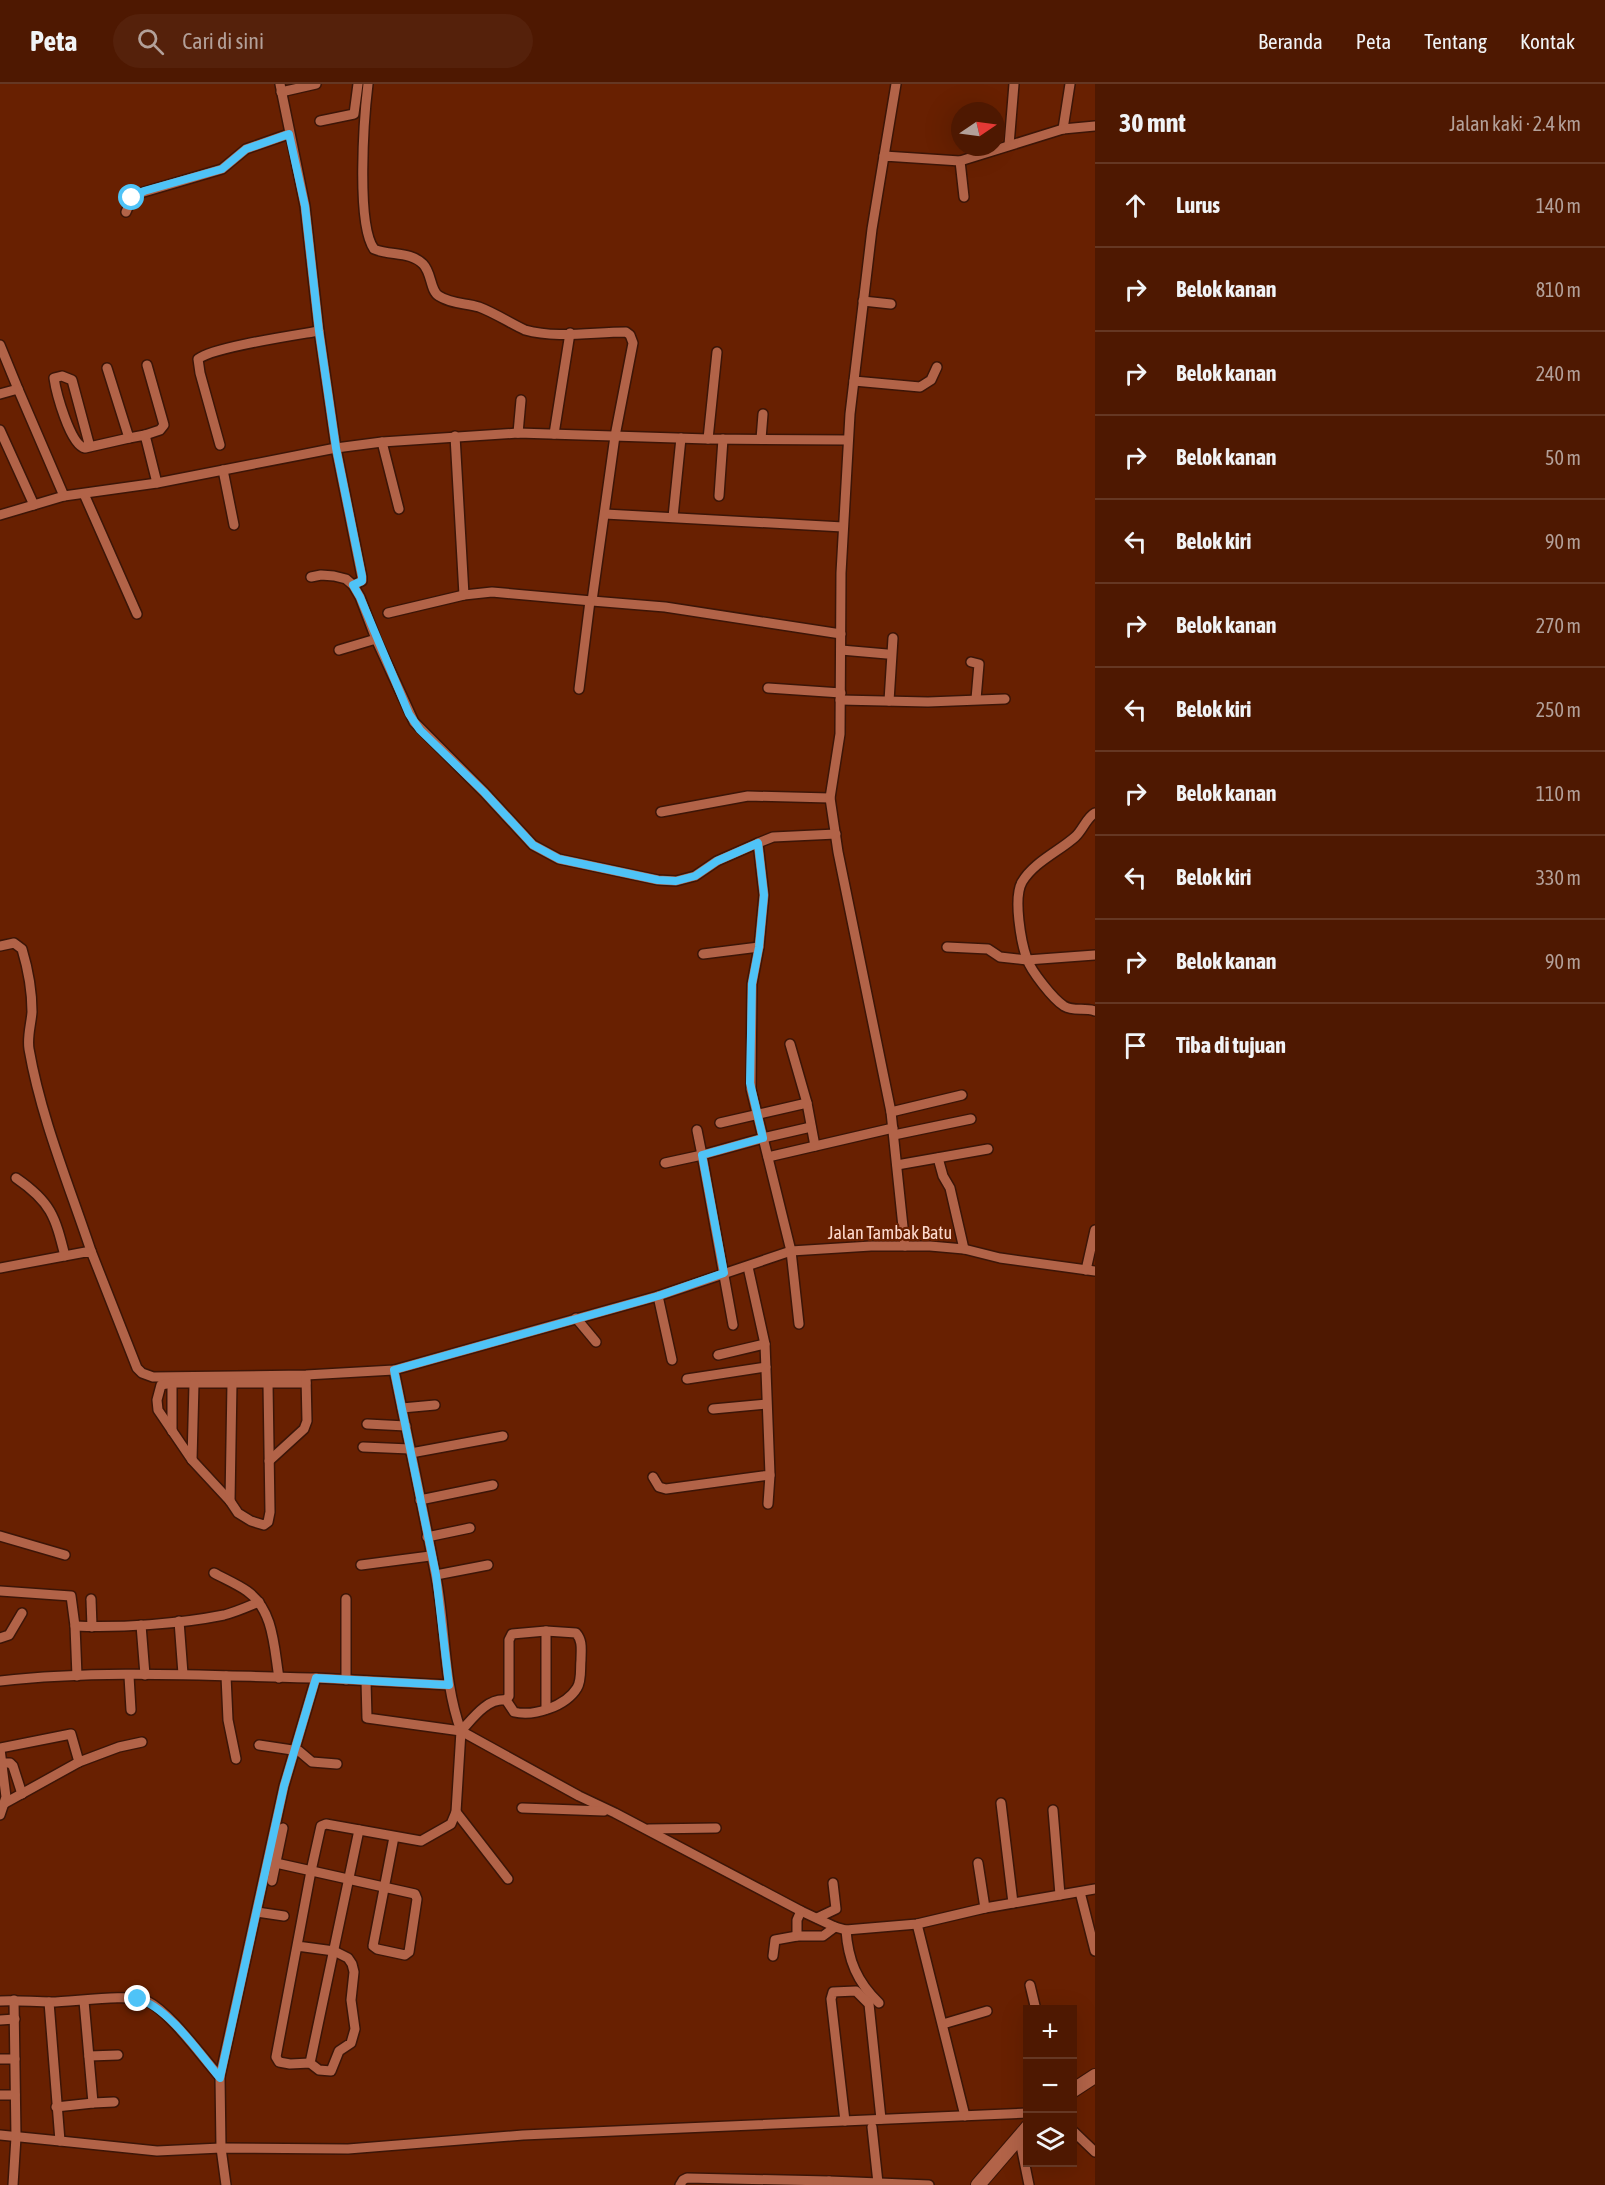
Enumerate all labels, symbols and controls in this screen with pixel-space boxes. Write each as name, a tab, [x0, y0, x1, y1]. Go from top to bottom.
search box	[113, 14, 533, 68]
text: Peta	[30, 25, 77, 57]
icon: search	[134, 25, 167, 58]
text: Cari di sini	[182, 28, 264, 54]
text: Beranda	[1258, 29, 1323, 53]
text: Peta	[1356, 29, 1391, 53]
text: Tentang	[1424, 29, 1487, 53]
text: Kontak	[1520, 29, 1575, 53]
north arrow	[951, 102, 1005, 156]
text: 30 mnt	[1119, 108, 1186, 138]
text: Jalan kaki · 2.4 km	[1449, 112, 1581, 135]
route start	[118, 184, 144, 210]
icon: ahead	[1119, 189, 1152, 222]
text: Lurus	[1176, 192, 1220, 218]
text: 140 m	[1536, 194, 1581, 217]
icon: right	[1119, 273, 1152, 306]
text: Belok kanan	[1176, 276, 1277, 302]
text: 810 m	[1536, 278, 1581, 301]
icon: right	[1119, 357, 1152, 390]
text: Belok kanan	[1176, 360, 1277, 386]
text: 240 m	[1536, 362, 1581, 385]
icon: right	[1119, 441, 1152, 474]
text: Belok kanan	[1176, 444, 1277, 470]
text: 50 m	[1545, 446, 1581, 469]
icon: left	[1119, 525, 1152, 558]
text: Belok kiri	[1176, 528, 1251, 554]
text: 90 m	[1545, 530, 1581, 553]
icon: right	[1119, 609, 1152, 642]
text: Belok kanan	[1176, 612, 1277, 638]
text: 270 m	[1536, 614, 1581, 637]
icon: left	[1119, 693, 1152, 726]
text: Belok kiri	[1176, 696, 1251, 722]
text: 250 m	[1536, 698, 1581, 721]
icon: right	[1119, 777, 1152, 810]
text: Belok kanan	[1176, 780, 1277, 806]
text: 110 m	[1536, 782, 1581, 805]
icon: left	[1119, 861, 1152, 894]
text: Belok kiri	[1176, 864, 1251, 890]
text: 330 m	[1536, 866, 1581, 889]
icon: right	[1119, 945, 1152, 978]
text: Belok kanan	[1176, 948, 1277, 974]
text: 90 m	[1545, 950, 1581, 973]
icon: arrive	[1119, 1029, 1152, 1062]
text: Tiba di tujuan	[1176, 1032, 1286, 1058]
street label: Jalan Tambak Batu	[828, 1222, 952, 1243]
route end	[124, 1985, 150, 2011]
map controls	[1023, 2005, 1077, 2167]
button: +	[1023, 2005, 1077, 2059]
button: −	[1023, 2059, 1077, 2113]
button: layers	[1023, 2113, 1077, 2167]

